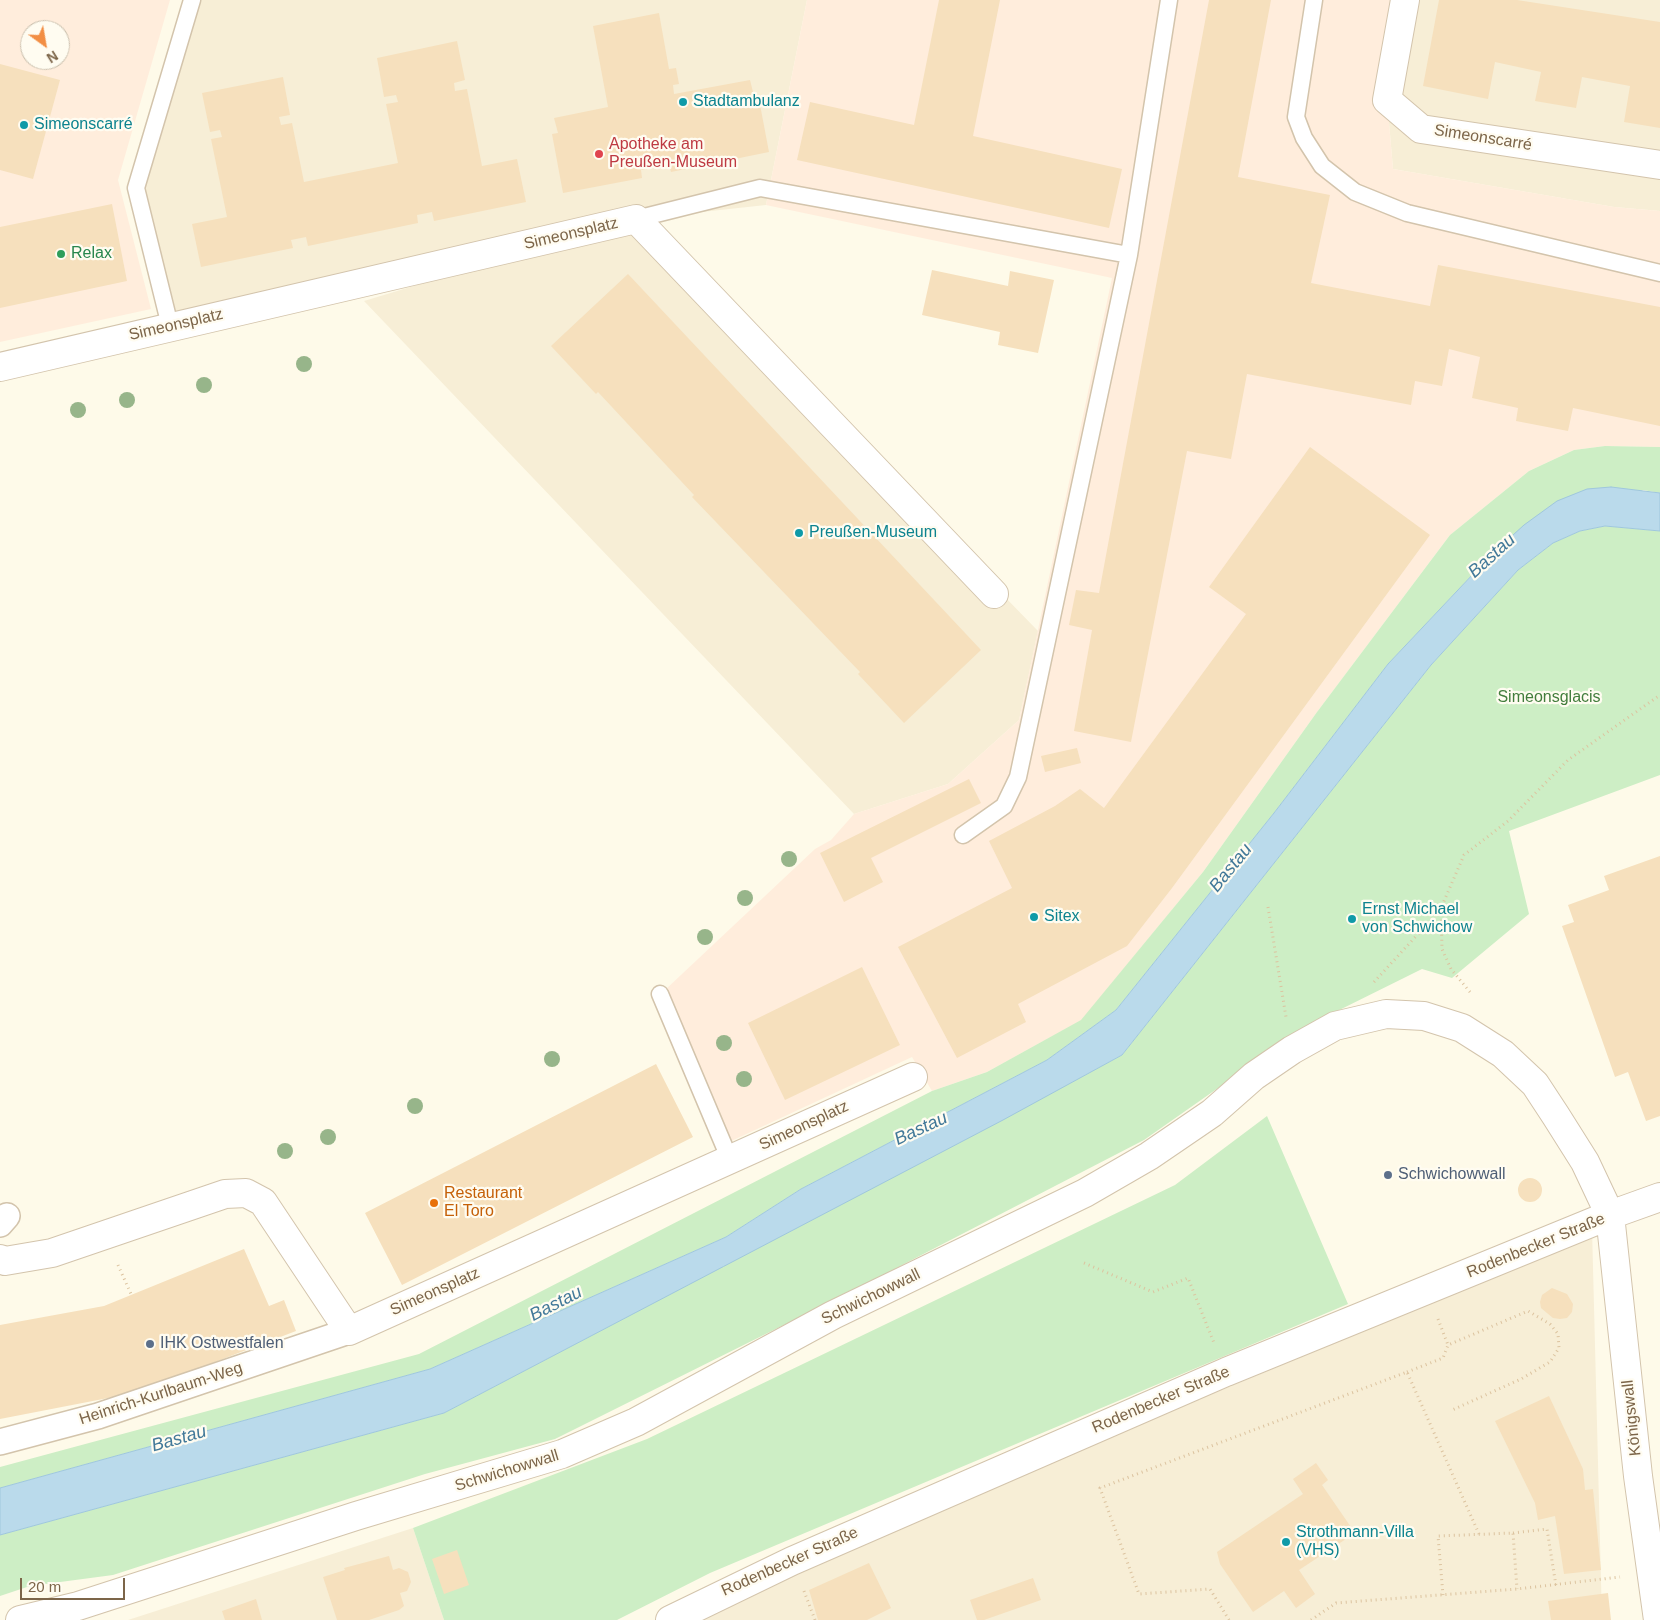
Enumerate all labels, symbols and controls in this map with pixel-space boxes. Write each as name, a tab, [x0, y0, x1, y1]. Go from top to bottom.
north arrow	[20, 20, 70, 70]
text: N	[44, 47, 61, 66]
place label: Stadtambulanz	[693, 92, 800, 112]
marker: Stadtambulanz	[677, 96, 689, 108]
place label: Simeonscarré	[34, 115, 133, 135]
marker: Simeonscarré	[18, 119, 30, 131]
street label: Simeonscarré	[1433, 121, 1533, 155]
place label: Apotheke am Preußen-Museum	[609, 135, 737, 173]
marker: Apotheke am Preußen-Museum	[593, 148, 605, 160]
street label: Simeonsplatz	[522, 214, 620, 254]
place label: Relax	[71, 244, 112, 264]
marker: Relax	[55, 248, 67, 260]
street label: Simeonsplatz	[127, 305, 225, 345]
place label: Preußen-Museum	[809, 523, 937, 543]
marker: Preußen-Museum	[793, 527, 805, 539]
water label: Bastau	[1464, 529, 1520, 583]
park label: Simeonsglacis	[1497, 688, 1601, 708]
water label: Bastau	[1205, 839, 1257, 897]
place label: Ernst Michael von Schwichow	[1362, 900, 1472, 938]
place label: Sitex	[1044, 907, 1080, 927]
marker: Sitex	[1028, 911, 1040, 923]
marker: Ernst Michael von Schwichow	[1346, 913, 1358, 925]
street label: Simeonsplatz	[756, 1097, 852, 1155]
water label: Bastau	[891, 1107, 951, 1151]
place label: Schwichowwall	[1398, 1165, 1506, 1185]
marker: Schwichowwall	[1382, 1169, 1394, 1181]
place label: Restaurant El Toro	[444, 1184, 522, 1222]
marker: Restaurant El Toro	[428, 1197, 440, 1209]
street label: Rodenbecker Straße	[1464, 1209, 1608, 1283]
street label: Simeonsplatz	[387, 1264, 483, 1320]
street label: Schwichowwall	[818, 1265, 924, 1329]
water label: Bastau	[526, 1282, 586, 1326]
place label: IHK Ostwestfalen	[160, 1334, 284, 1354]
marker: IHK Ostwestfalen	[144, 1338, 156, 1350]
street label: Heinrich-Kurlbaum-Weg	[77, 1359, 245, 1429]
street label: Rodenbecker Straße	[1089, 1362, 1233, 1438]
street label: Königswall	[1618, 1379, 1646, 1457]
water label: Bastau	[149, 1421, 209, 1457]
street label: Schwichowwall	[453, 1446, 561, 1496]
street label: Rodenbecker Straße	[719, 1523, 861, 1601]
place label: Strothmann-Villa (VHS)	[1296, 1523, 1414, 1561]
marker: Strothmann-Villa (VHS)	[1280, 1536, 1292, 1548]
scale bar	[22, 1568, 128, 1600]
text: 20 m	[28, 1578, 61, 1595]

